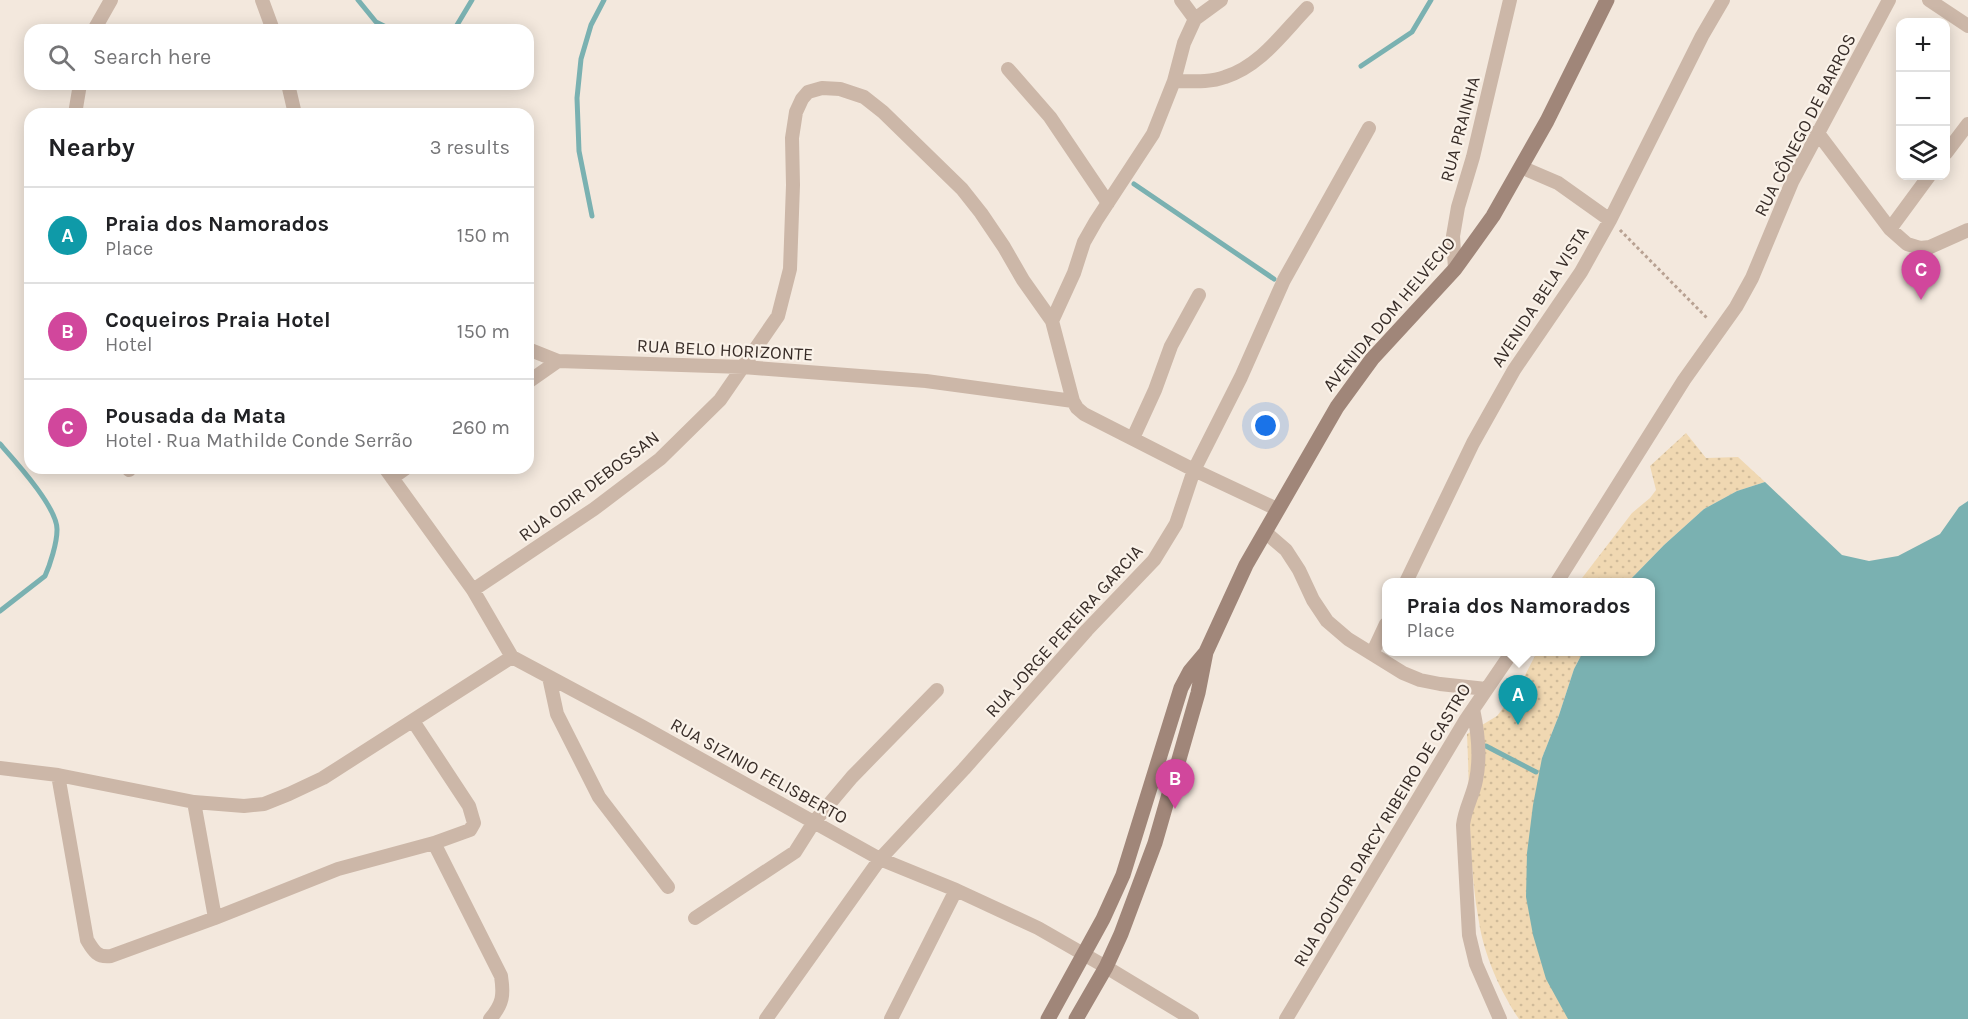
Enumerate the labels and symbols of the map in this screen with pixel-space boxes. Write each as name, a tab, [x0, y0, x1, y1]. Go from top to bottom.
street label: RUA CÔNEGO DE BARROS	[1749, 30, 1861, 220]
street label: RUA PRAINHA	[1435, 74, 1485, 184]
street label: AVENIDA BELA VISTA	[1486, 223, 1594, 371]
street label: AVENIDA DOM HELVECIO	[1318, 232, 1460, 396]
pin: C	[1902, 250, 1940, 300]
street label: RUA BELO HORIZONTE	[636, 334, 814, 366]
your location	[1251, 411, 1280, 440]
street label: RUA ODIR DEBOSSAN	[514, 426, 664, 546]
street label: RUA JORGE PEREIRA GARCIA	[981, 540, 1147, 722]
pin: A	[1498, 676, 1538, 725]
street label: RUA DOUTOR DARCY RIBEIRO DE CASTRO	[1288, 679, 1476, 971]
street label: RUA SIZINIO FELISBERTO	[667, 713, 851, 829]
pin: B	[1156, 760, 1194, 809]

